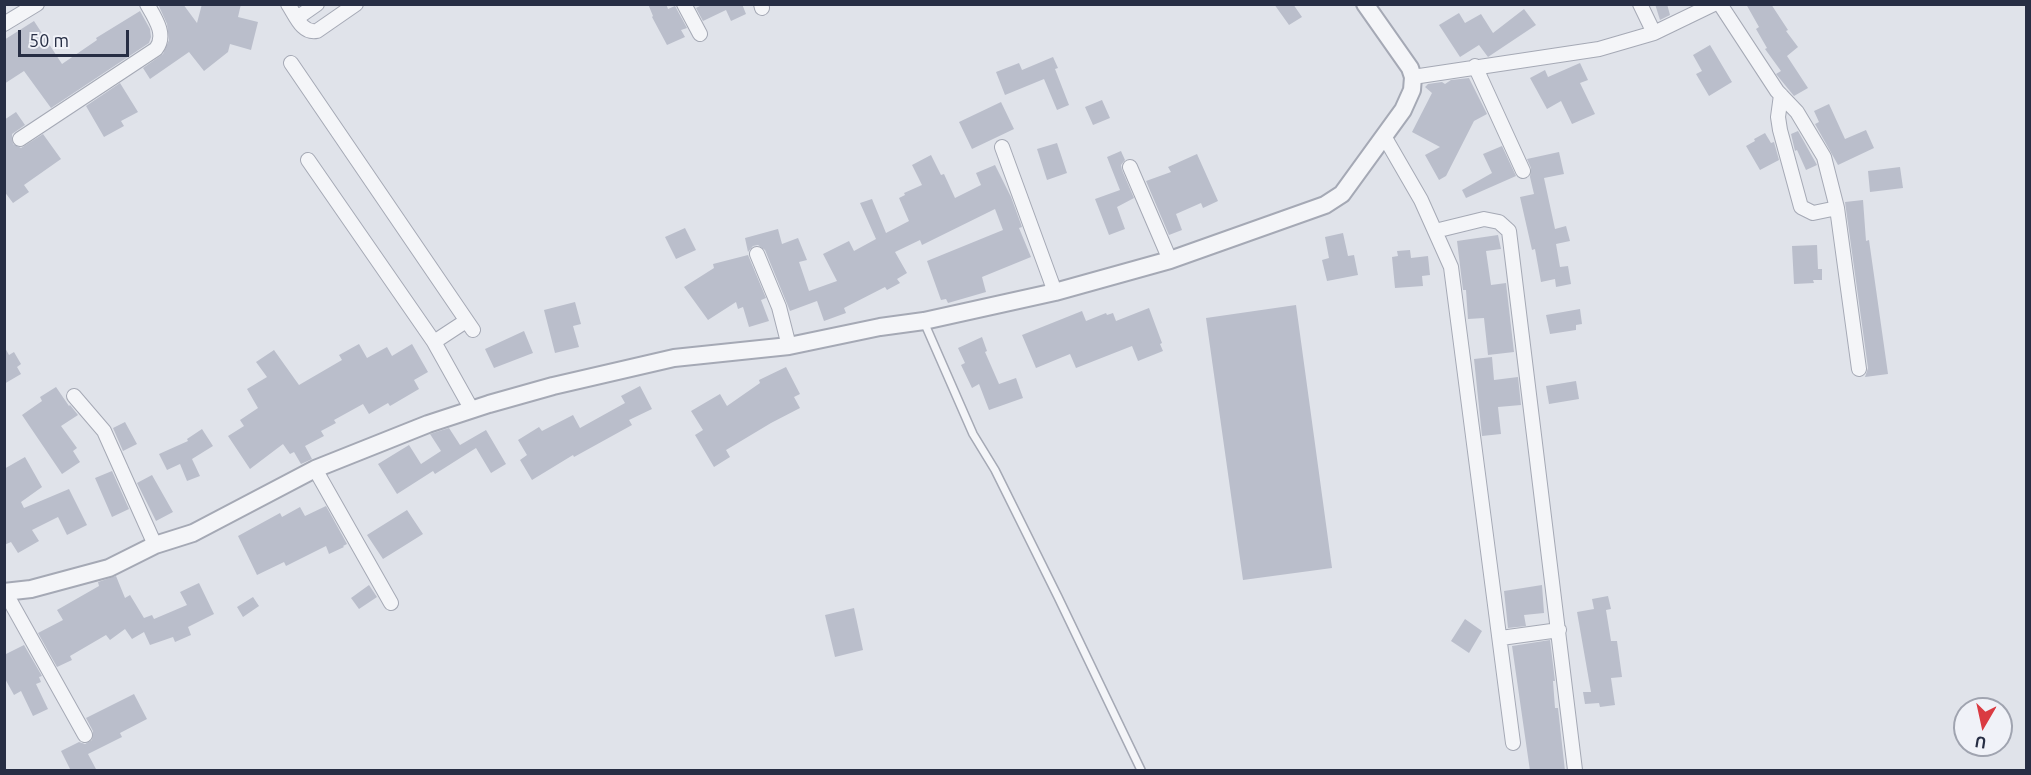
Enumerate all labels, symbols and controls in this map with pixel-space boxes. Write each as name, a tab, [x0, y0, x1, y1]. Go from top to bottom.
scale bar	[21, 18, 132, 56]
text: 50 m	[29, 30, 69, 50]
north arrow	[1953, 697, 2013, 757]
text: U	[1974, 733, 1987, 753]

